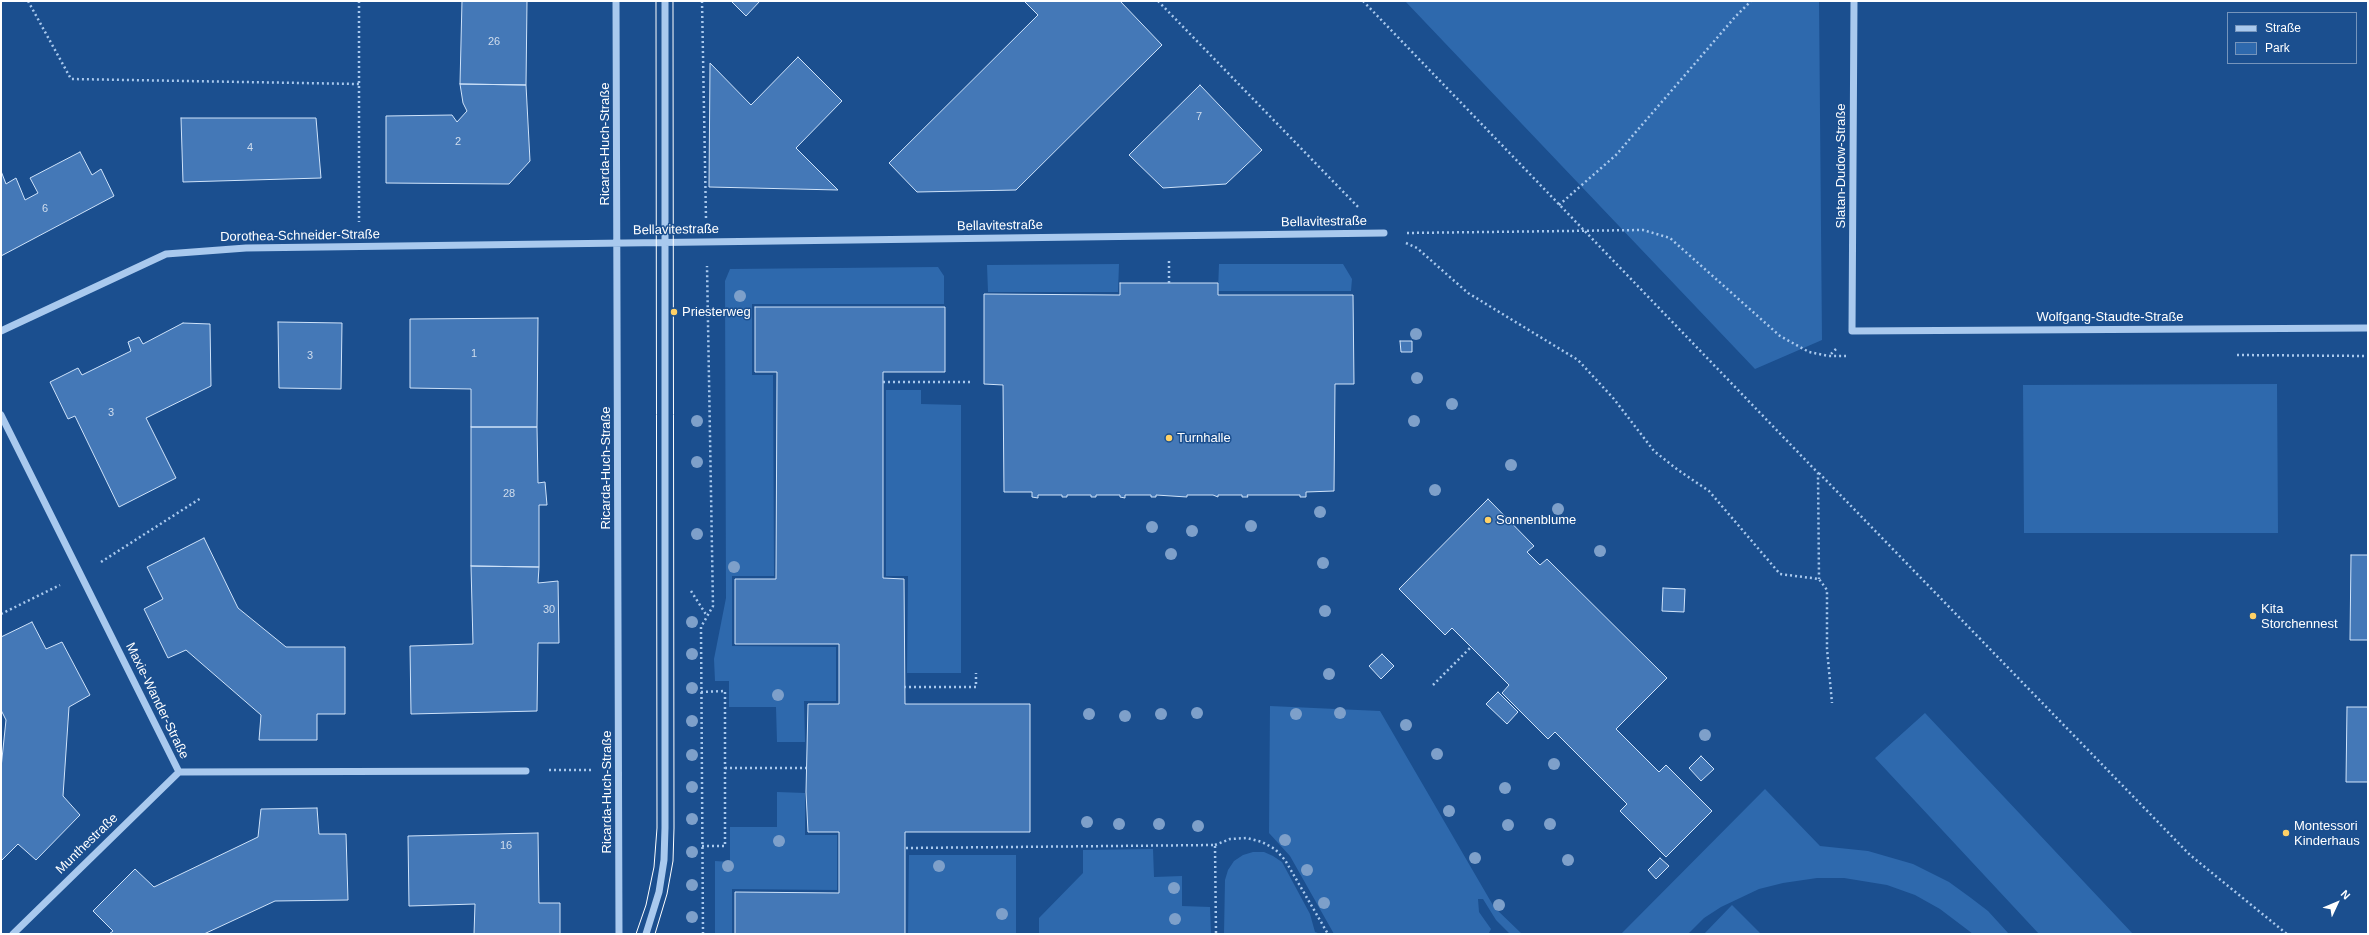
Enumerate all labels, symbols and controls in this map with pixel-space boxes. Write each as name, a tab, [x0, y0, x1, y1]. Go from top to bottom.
legend	[2227, 12, 2357, 64]
text: Straße	[2265, 21, 2301, 35]
house number: 26	[488, 35, 500, 49]
text: Park	[2265, 41, 2290, 55]
street label: Ricarda-Huch-Straße	[597, 83, 613, 205]
street label: Slatan-Dudow-Straße	[1833, 104, 1849, 228]
house number: 7	[1196, 110, 1202, 124]
house number: 2	[455, 135, 461, 149]
house number: 4	[247, 141, 253, 155]
house number: 6	[42, 202, 48, 216]
street label: Bellavitestraße	[1281, 213, 1367, 231]
street label: Bellavitestraße	[957, 217, 1043, 235]
street label: Bellavitestraße	[633, 221, 719, 239]
street label: Dorothea-Schneider-Straße	[220, 227, 380, 245]
place label: Priesterweg	[682, 304, 751, 320]
marker: Priesterweg	[669, 307, 679, 317]
street label: Wolfgang-Staudte-Straße	[2036, 309, 2184, 325]
house number: 1	[471, 347, 477, 361]
house number: 3	[307, 349, 313, 363]
house number: 3	[108, 406, 114, 420]
street label: Ricarda-Huch-Straße	[598, 407, 614, 529]
place label: Turnhalle	[1177, 430, 1231, 446]
marker: Turnhalle	[1164, 433, 1174, 443]
house number: 28	[503, 487, 515, 501]
place label: Sonnenblume	[1496, 512, 1576, 528]
marker: Sonnenblume	[1483, 515, 1493, 525]
place label: Kita Storchennest	[2261, 601, 2338, 632]
house number: 30	[543, 603, 555, 617]
marker: Kita Storchennest	[2248, 611, 2258, 621]
street label: Maxie-Wander-Straße	[122, 640, 192, 762]
street label: Ricarda-Huch-Straße	[599, 731, 615, 853]
street label: Munthestraße	[53, 811, 121, 877]
place label: Montessori Kinderhaus	[2294, 818, 2360, 849]
marker: Montessori Kinderhaus	[2281, 828, 2291, 838]
house number: 16	[500, 839, 512, 853]
north arrow	[2317, 883, 2357, 923]
text: N	[2339, 888, 2353, 902]

